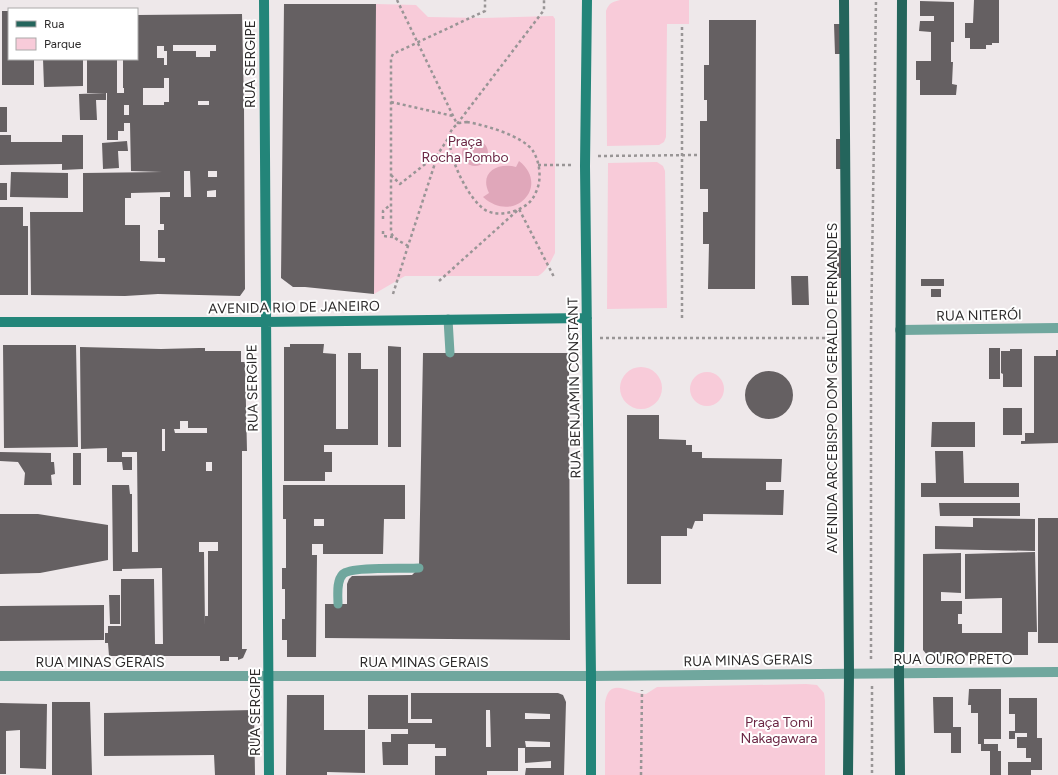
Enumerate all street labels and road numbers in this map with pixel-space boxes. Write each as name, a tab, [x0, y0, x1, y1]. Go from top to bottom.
street label: RUA SERGIPE	[242, 20, 259, 108]
street label: AVENIDA ARCEBISPO DOM GERALDO FERNANDES	[824, 223, 841, 553]
street label: RUA BENJAMIN CONSTANT	[564, 297, 585, 479]
street label: AVENIDA RIO DE JANEIRO	[208, 298, 380, 317]
street label: RUA NITERÓI	[936, 306, 1022, 325]
street label: RUA SERGIPE	[243, 344, 262, 432]
street label: RUA MINAS GERAIS	[683, 651, 813, 670]
street label: RUA OURO PRETO	[893, 651, 1013, 668]
street label: RUA MINAS GERAIS	[35, 654, 165, 671]
street label: RUA MINAS GERAIS	[359, 654, 489, 671]
street label: RUA SERGIPE	[247, 668, 264, 756]

